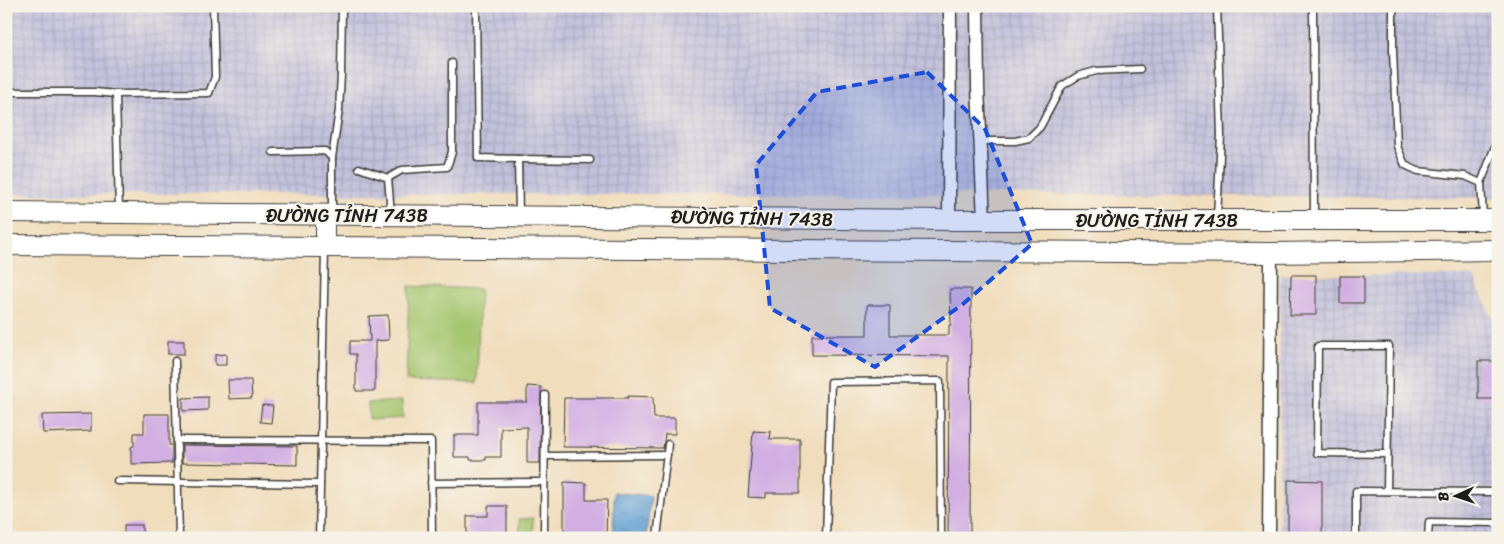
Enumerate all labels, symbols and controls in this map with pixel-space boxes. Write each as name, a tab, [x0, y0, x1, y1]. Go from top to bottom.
street label: ĐƯỜNG TỈNH 743B	[266, 199, 428, 232]
street label: ĐƯỜNG TỈNH 743B	[670, 200, 834, 236]
street label: ĐƯỜNG TỈNH 743B	[1076, 204, 1238, 237]
north arrow	[1432, 472, 1482, 522]
text: B	[1431, 491, 1456, 502]

